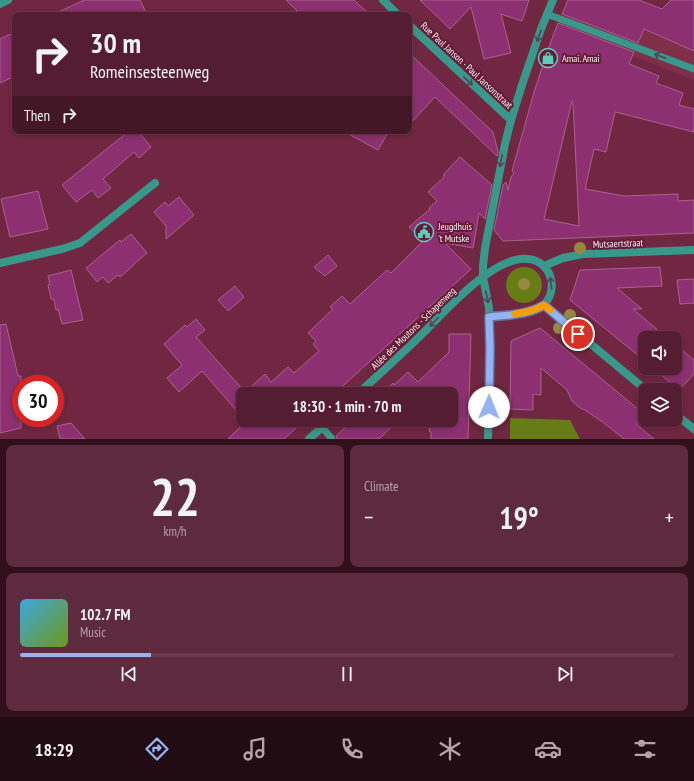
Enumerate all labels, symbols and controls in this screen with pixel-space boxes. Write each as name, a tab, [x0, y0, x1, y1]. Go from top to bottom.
street label: Rue Paul Janson - Paul Jansonstraat	[418, 19, 516, 112]
text: 30 m	[90, 24, 141, 61]
icon: right	[24, 28, 76, 80]
one-way arrow	[534, 30, 542, 42]
shop icon: Amai. Amai	[537, 47, 559, 69]
place label: Amai. Amai	[562, 52, 600, 65]
one-way arrow	[654, 52, 666, 60]
text: Romeinsesteenweg	[90, 60, 209, 83]
one-way arrow	[463, 76, 473, 85]
icon: right	[58, 104, 80, 126]
text: Then	[24, 106, 50, 125]
one-way arrow	[497, 154, 505, 167]
place label: Jeugdhuis 't Mutske	[437, 220, 472, 245]
public building icon: Jeugdhuis 't Mutske	[413, 221, 435, 243]
street label: Mutsaertstraat	[593, 236, 644, 251]
one-way arrow	[547, 277, 555, 290]
street label: Allée des Moutons - Schapenweg	[368, 284, 459, 372]
one-way arrow	[483, 290, 491, 303]
one-way arrow	[429, 317, 439, 327]
pin	[561, 317, 595, 351]
icon: arrive	[567, 323, 589, 345]
map controls	[638, 331, 682, 427]
button: sound	[638, 331, 682, 375]
speed limit sign: 30	[12, 375, 64, 427]
button: layers	[638, 383, 682, 427]
position arrow	[468, 386, 510, 428]
text: 18:30 · 1 min · 70 m	[293, 397, 401, 416]
text: 22	[150, 463, 200, 530]
text: Climate	[364, 478, 398, 495]
text: 19°	[499, 498, 539, 537]
text: −	[364, 503, 373, 531]
text: +	[665, 503, 674, 531]
text: km/h	[163, 523, 187, 540]
text: 102.7 FM	[80, 605, 131, 624]
text: Music	[80, 624, 106, 641]
icon: previous	[118, 663, 140, 685]
icon: pause	[336, 663, 358, 685]
icon: next	[554, 663, 576, 685]
icon: directions	[143, 735, 171, 763]
icon: music	[241, 735, 269, 763]
icon: phone	[338, 735, 366, 763]
icon: climate	[436, 735, 464, 763]
icon: car	[534, 735, 562, 763]
icon: filters	[631, 735, 659, 763]
text: 18:29	[35, 738, 74, 761]

